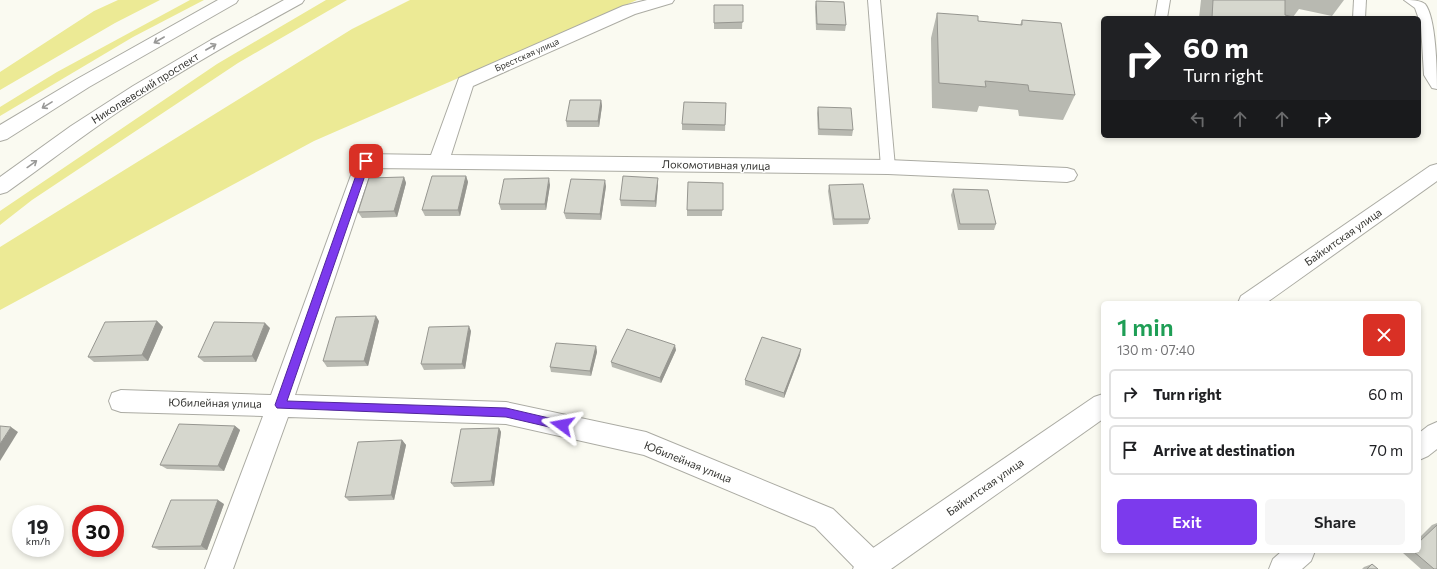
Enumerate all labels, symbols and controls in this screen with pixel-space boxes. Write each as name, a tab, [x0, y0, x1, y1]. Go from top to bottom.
text: 60 m	[1183, 30, 1249, 64]
icon: right	[1117, 32, 1169, 84]
street label: Брестская улица	[493, 35, 561, 74]
one-way arrow	[153, 36, 165, 44]
one-way arrow	[205, 43, 217, 51]
street label: Николаевский проспект	[89, 49, 201, 126]
text: Turn right	[1183, 64, 1263, 86]
one-way arrow	[42, 101, 53, 109]
icon: left	[1187, 108, 1209, 130]
icon: ahead	[1229, 108, 1251, 130]
icon: ahead	[1271, 108, 1293, 130]
icon: right	[1313, 108, 1335, 130]
pin	[349, 144, 383, 178]
icon: arrive	[355, 150, 377, 172]
street label: Локомотивная улица	[662, 157, 770, 172]
one-way arrow	[26, 160, 37, 168]
street label: Байкитская улица	[1302, 205, 1384, 268]
text: 1 min	[1117, 312, 1174, 341]
button: close	[1363, 314, 1405, 356]
text: 130 m · 07:40	[1117, 342, 1195, 358]
icon: right	[1119, 383, 1141, 405]
text: Turn right	[1153, 385, 1222, 403]
text: 60 m	[1368, 385, 1403, 403]
street label: Юбилейная улица	[168, 395, 262, 410]
position arrow	[541, 404, 583, 446]
street label: Юбилейная улица	[642, 438, 734, 485]
icon: arrive	[1119, 439, 1141, 461]
text: Arrive at destination	[1153, 441, 1295, 459]
text: 70 m	[1369, 441, 1403, 459]
street label: Байкитская улица	[944, 455, 1026, 518]
button: Exit	[1117, 499, 1257, 545]
button: Share	[1265, 499, 1405, 545]
speed limit sign: 30	[72, 505, 124, 557]
text: 19	[27, 514, 49, 538]
text: km/h	[26, 535, 50, 547]

